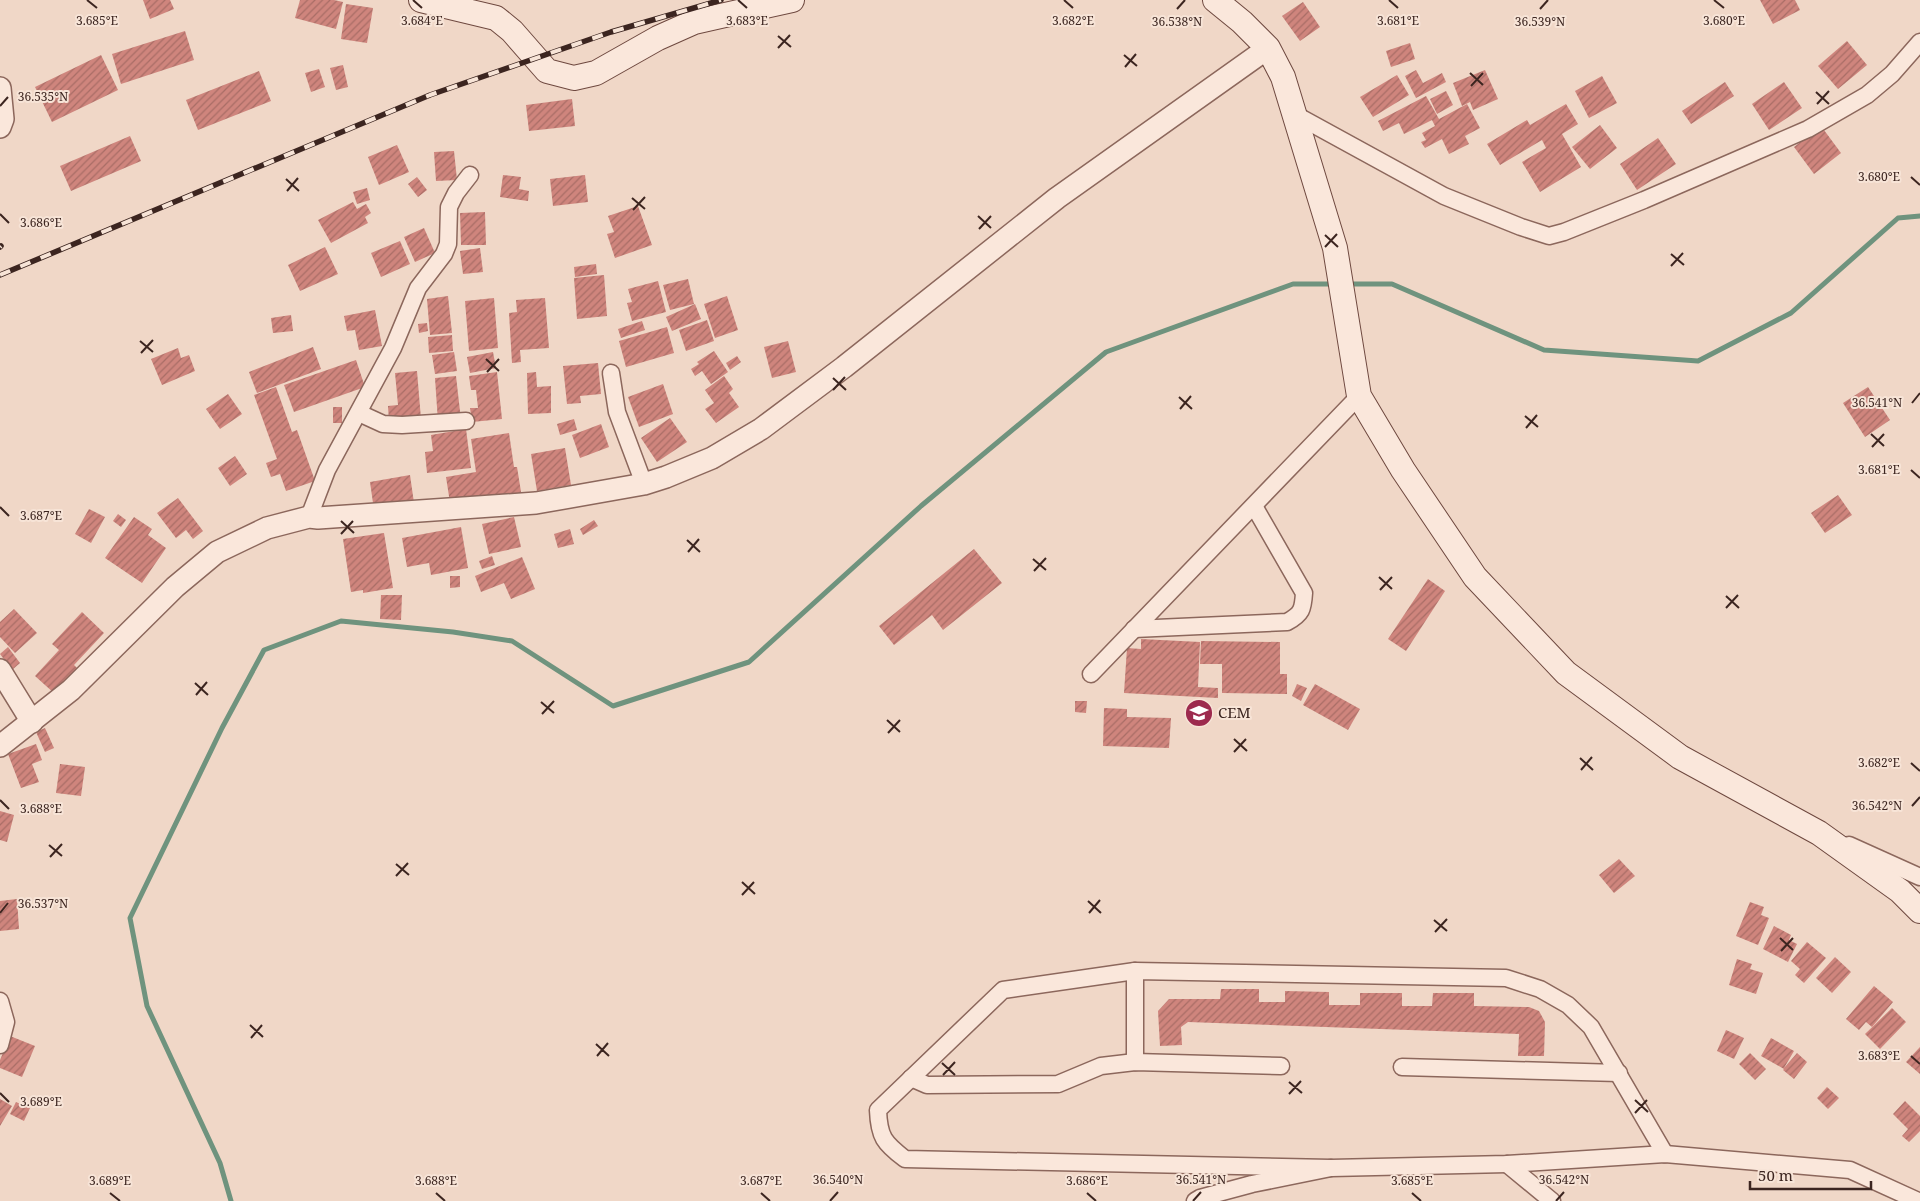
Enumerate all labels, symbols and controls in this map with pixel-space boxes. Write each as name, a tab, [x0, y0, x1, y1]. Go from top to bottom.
text: 3.685°E	[76, 12, 118, 29]
text: 3.684°E	[401, 12, 443, 29]
text: 3.683°E	[726, 12, 768, 29]
text: 3.682°E	[1052, 12, 1094, 29]
text: 3.681°E	[1377, 12, 1419, 29]
text: 3.680°E	[1703, 12, 1745, 29]
text: 36.538°N	[1152, 13, 1202, 30]
text: 36.539°N	[1515, 13, 1565, 30]
text: 36.535°N	[18, 88, 68, 105]
text: 3.680°E	[1858, 168, 1900, 185]
text: 3.686°E	[20, 214, 62, 231]
text: 36.541°N	[1852, 394, 1902, 411]
text: 3.681°E	[1858, 461, 1900, 478]
text: 3.687°E	[20, 507, 62, 524]
school or university icon: CEM	[1184, 698, 1214, 728]
place label: CEM	[1218, 702, 1251, 722]
text: 3.682°E	[1858, 754, 1900, 771]
text: 36.542°N	[1852, 797, 1902, 814]
text: 3.688°E	[20, 800, 62, 817]
text: 36.537°N	[18, 895, 68, 912]
text: 3.683°E	[1858, 1047, 1900, 1064]
text: 3.689°E	[20, 1093, 62, 1110]
scale bar	[1750, 1158, 1871, 1190]
text: 50 m	[1758, 1165, 1793, 1185]
text: 36.540°N	[813, 1171, 863, 1188]
text: 36.541°N	[1176, 1171, 1226, 1188]
text: 36.542°N	[1539, 1171, 1589, 1188]
text: 3.689°E	[89, 1172, 131, 1189]
text: 3.688°E	[415, 1172, 457, 1189]
text: 3.687°E	[740, 1172, 782, 1189]
text: 3.686°E	[1066, 1172, 1108, 1189]
text: 3.685°E	[1391, 1172, 1433, 1189]

